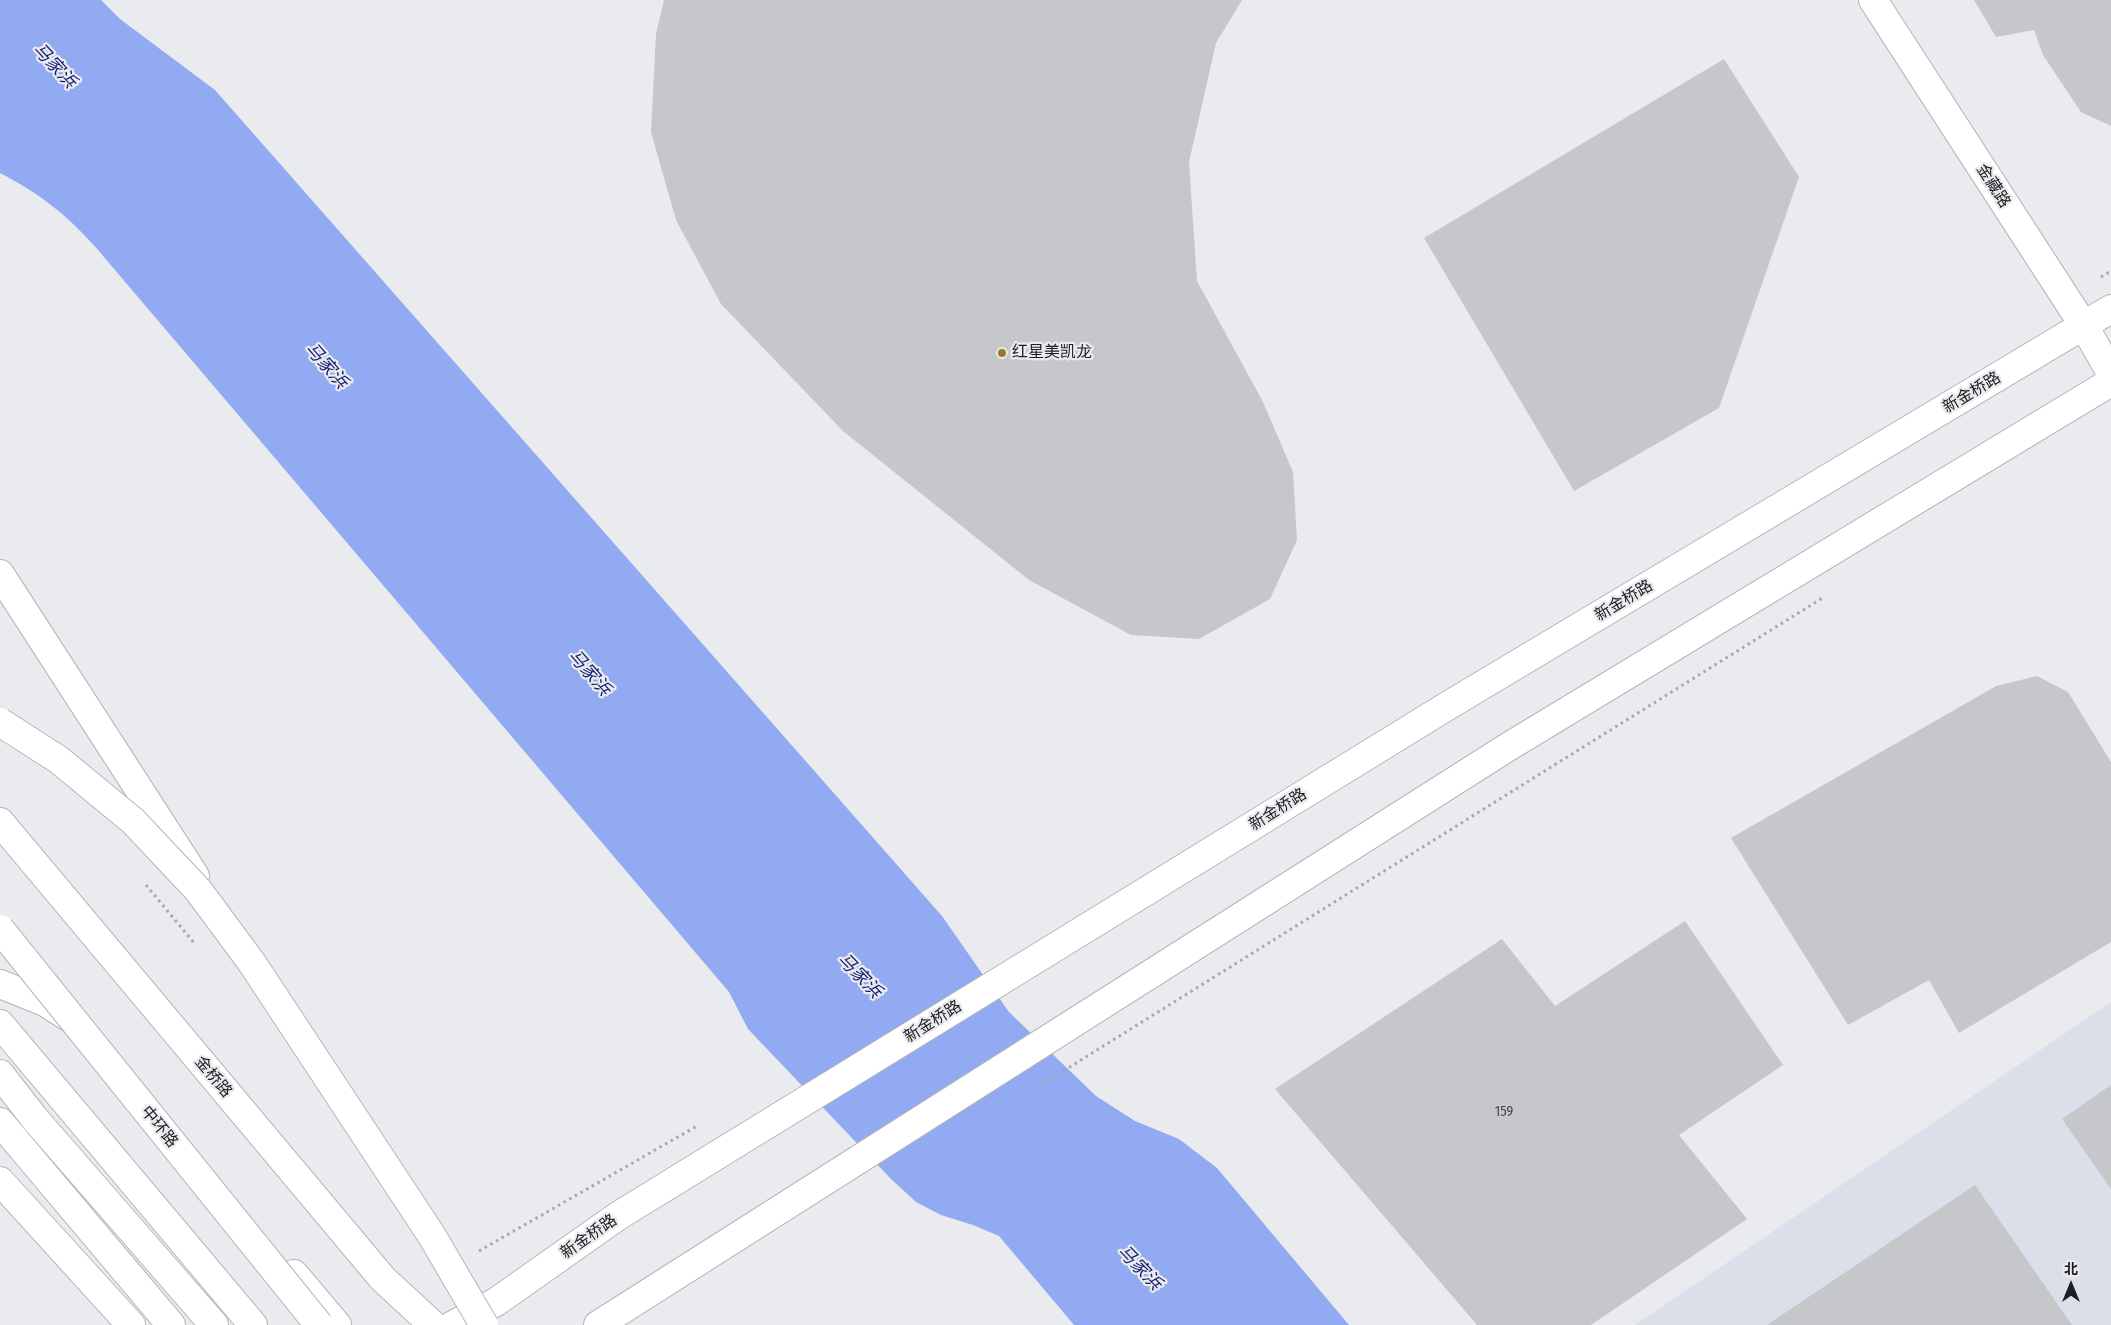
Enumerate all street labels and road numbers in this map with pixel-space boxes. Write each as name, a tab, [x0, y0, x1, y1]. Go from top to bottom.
street label: 金藏路	[1972, 161, 2014, 211]
street label: 新金桥路	[1940, 368, 2004, 418]
street label: 新金桥路	[1592, 576, 1656, 626]
street label: 新金桥路	[1246, 785, 1310, 835]
street label: 新金桥路	[901, 997, 965, 1047]
street label: 金桥路	[190, 1052, 236, 1102]
street label: 中环路	[136, 1102, 182, 1152]
street label: 新金桥路	[557, 1211, 621, 1263]

